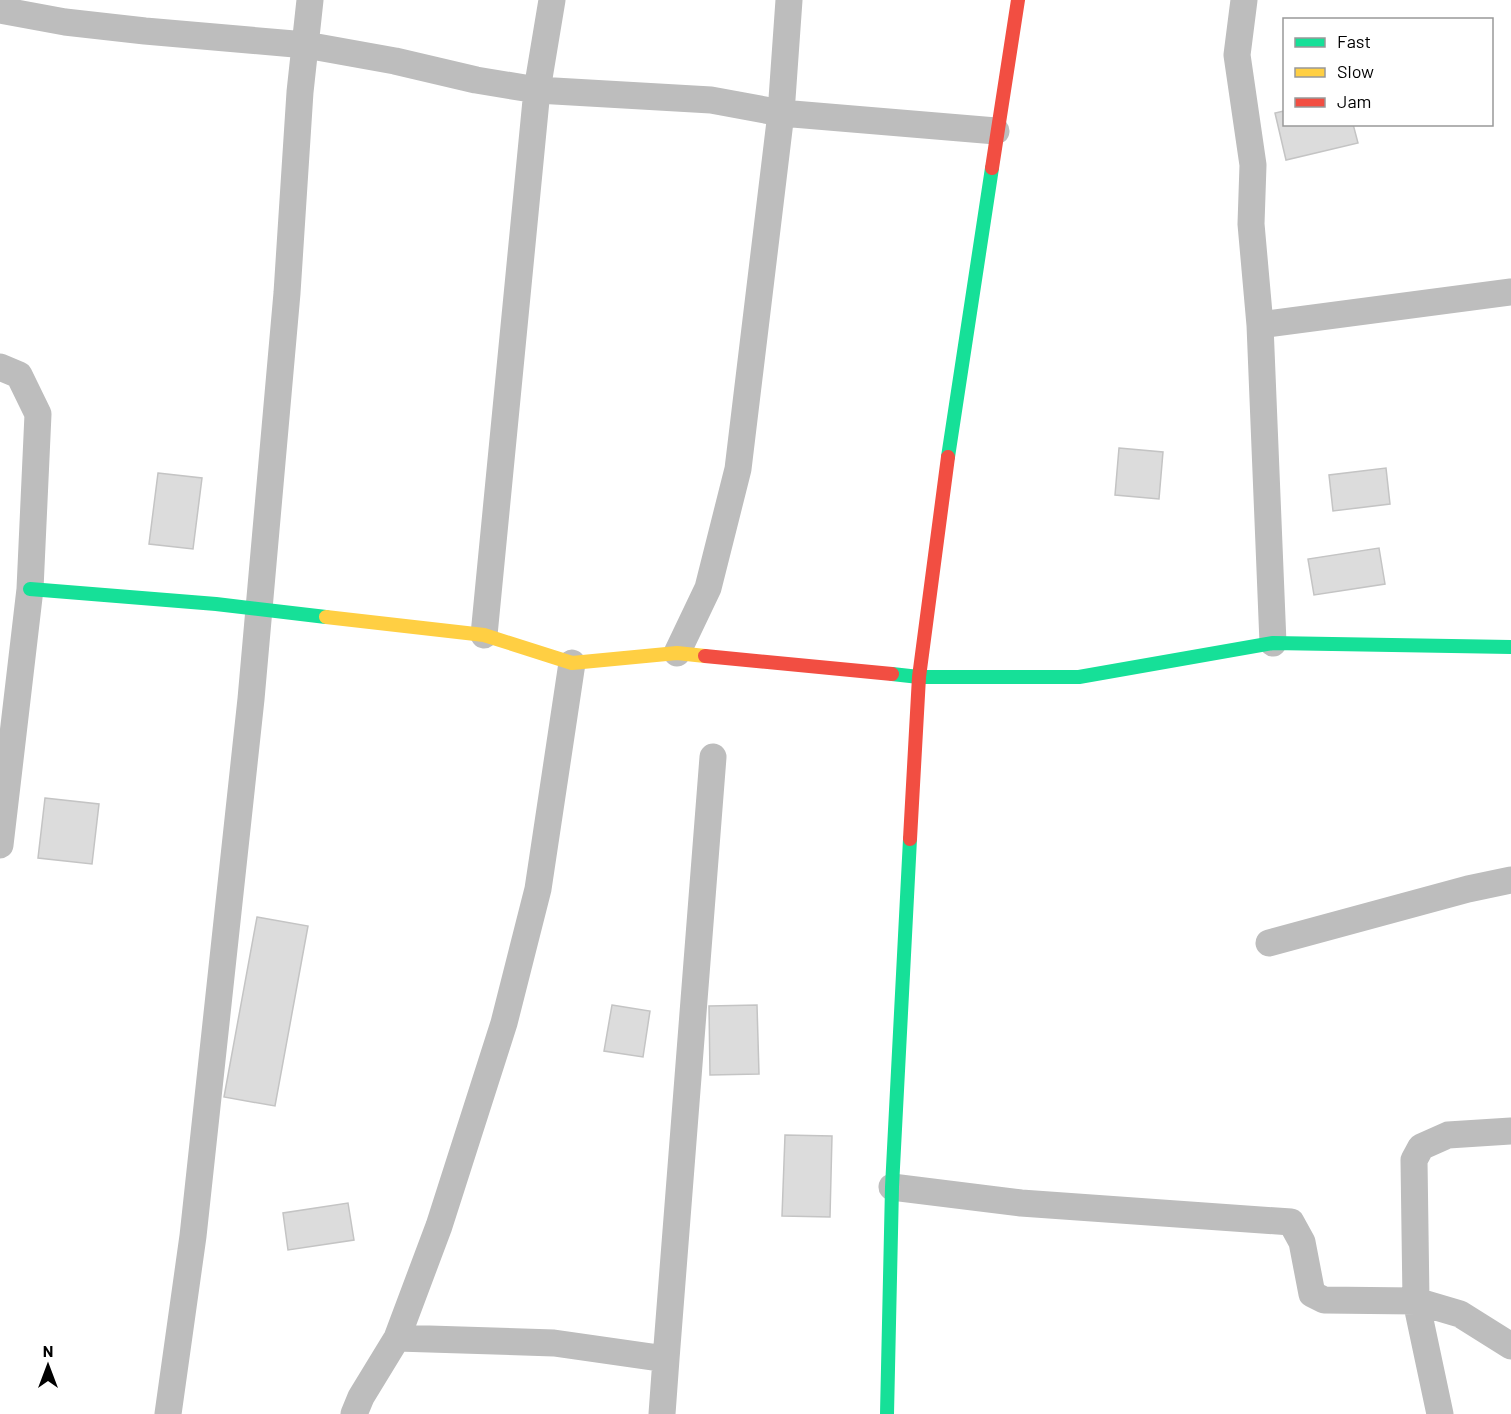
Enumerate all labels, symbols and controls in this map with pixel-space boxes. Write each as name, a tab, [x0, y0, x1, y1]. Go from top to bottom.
legend	[1283, 18, 1493, 126]
text: Fast	[1337, 30, 1371, 52]
text: Slow	[1337, 60, 1374, 82]
text: Jam	[1337, 90, 1371, 112]
north arrow	[18, 1336, 78, 1396]
text: N	[43, 1341, 53, 1360]

